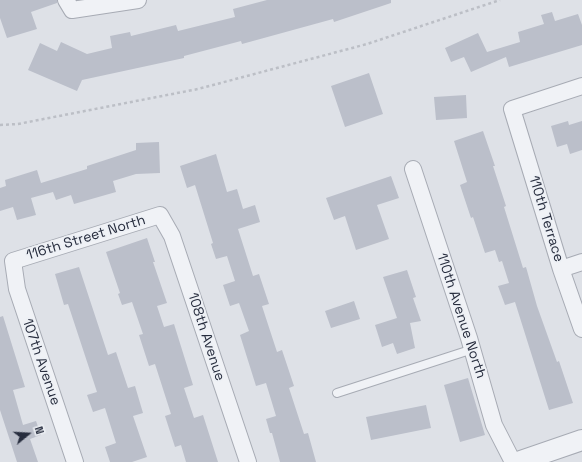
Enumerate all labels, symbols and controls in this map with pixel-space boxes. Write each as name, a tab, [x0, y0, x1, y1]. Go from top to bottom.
street label: 110th Terrace	[525, 174, 567, 264]
street label: 116th Street North	[24, 212, 148, 264]
street label: 110th Avenue North	[433, 251, 489, 381]
street label: 108th Avenue	[184, 291, 228, 383]
street label: 107th Avenue	[18, 316, 64, 408]
north arrow	[8, 414, 48, 454]
text: N	[32, 425, 47, 436]

